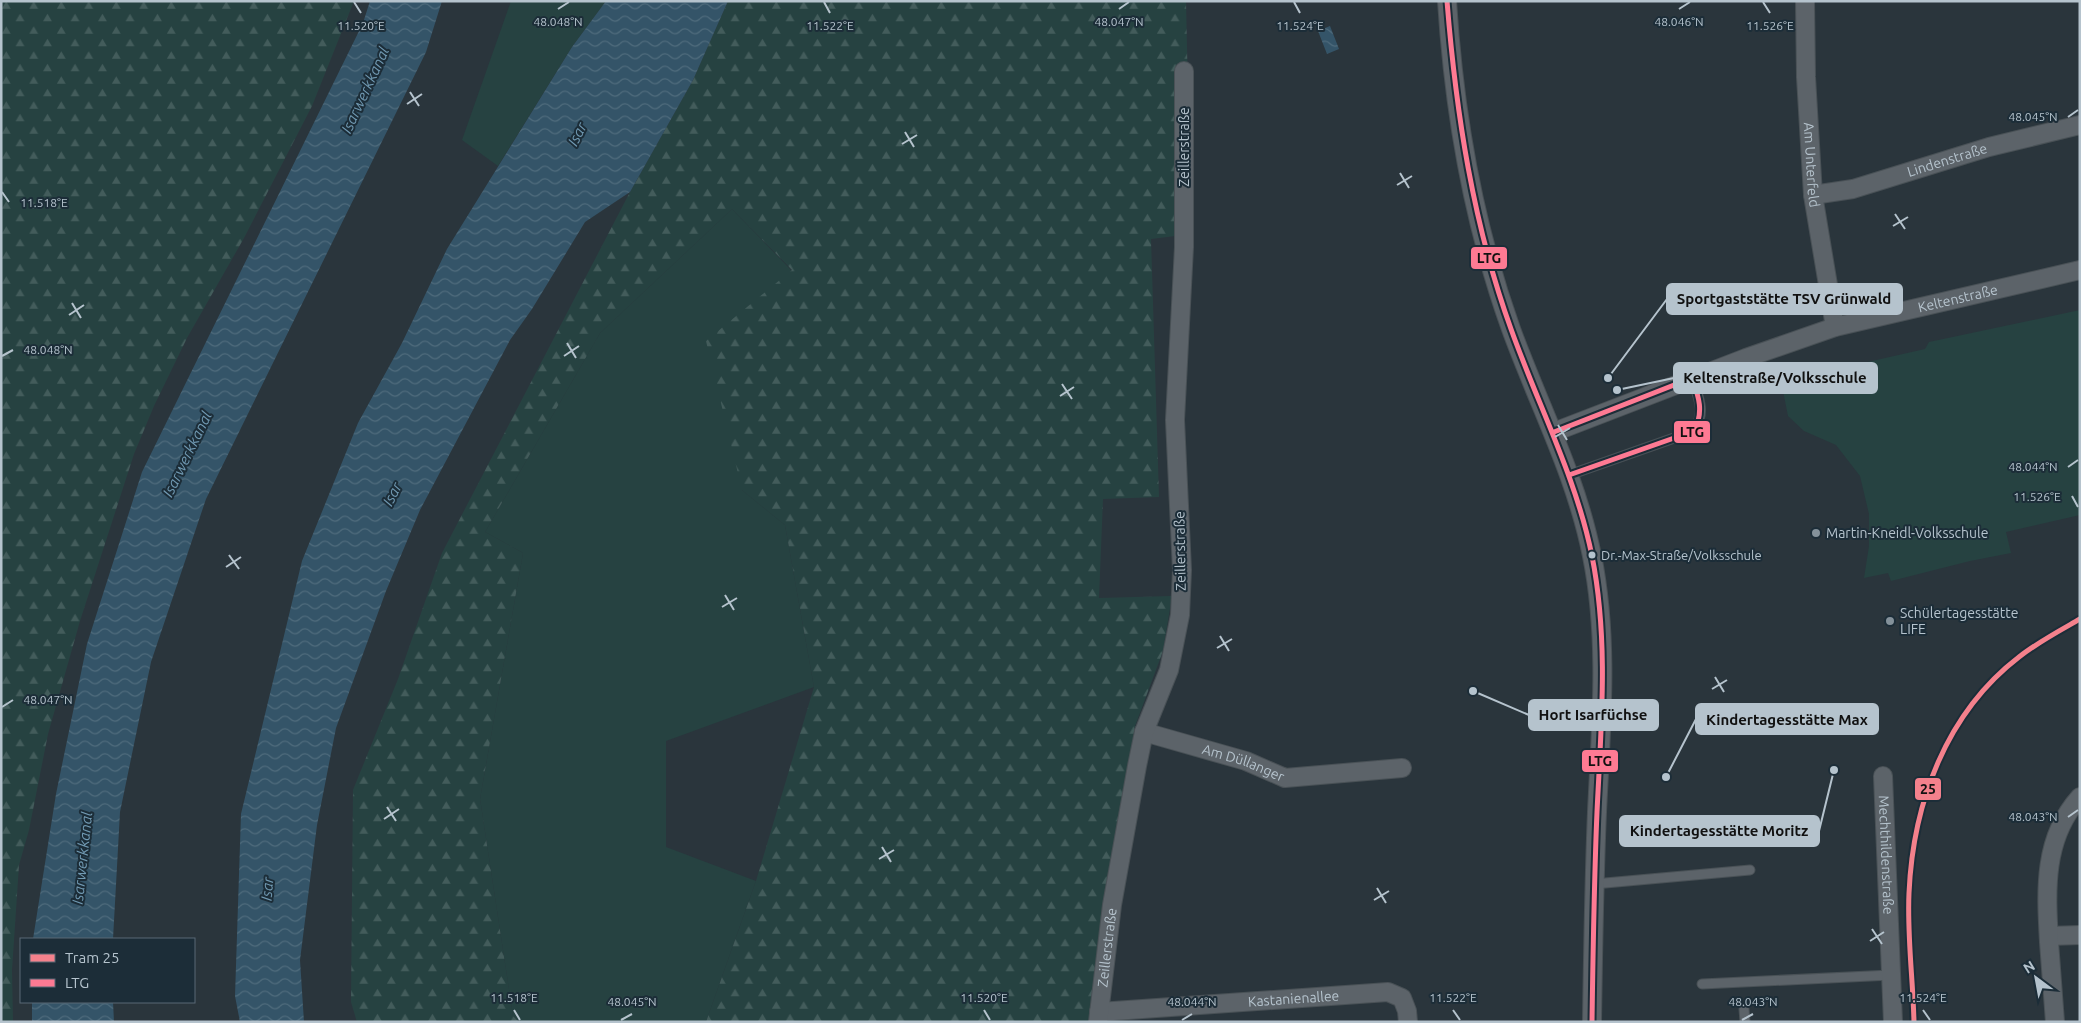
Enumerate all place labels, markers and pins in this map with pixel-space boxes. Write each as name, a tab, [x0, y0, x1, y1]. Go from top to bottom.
callout: Sportgaststätte TSV Grünwald	[1667, 284, 1902, 314]
callout: Keltenstraße/Volksschule	[1674, 363, 1877, 393]
place label: Martin-Kneidl-Volksschule	[1826, 525, 1988, 541]
marker: Martin-Kneidl-Volksschule	[1810, 527, 1822, 539]
place label: Dr.-Max-Straße/Volksschule	[1601, 548, 1762, 562]
marker: Dr.-Max-Straße/Volksschule	[1587, 550, 1597, 560]
place label: Schülertagesstätte LIFE	[1900, 605, 2019, 637]
marker: Schülertagesstätte LIFE	[1884, 615, 1896, 627]
callout: Hort Isarfüchse	[1529, 700, 1658, 730]
callout: Kindertagesstätte Max	[1696, 704, 1878, 734]
callout: Kindertagesstätte Moritz	[1620, 816, 1819, 846]

